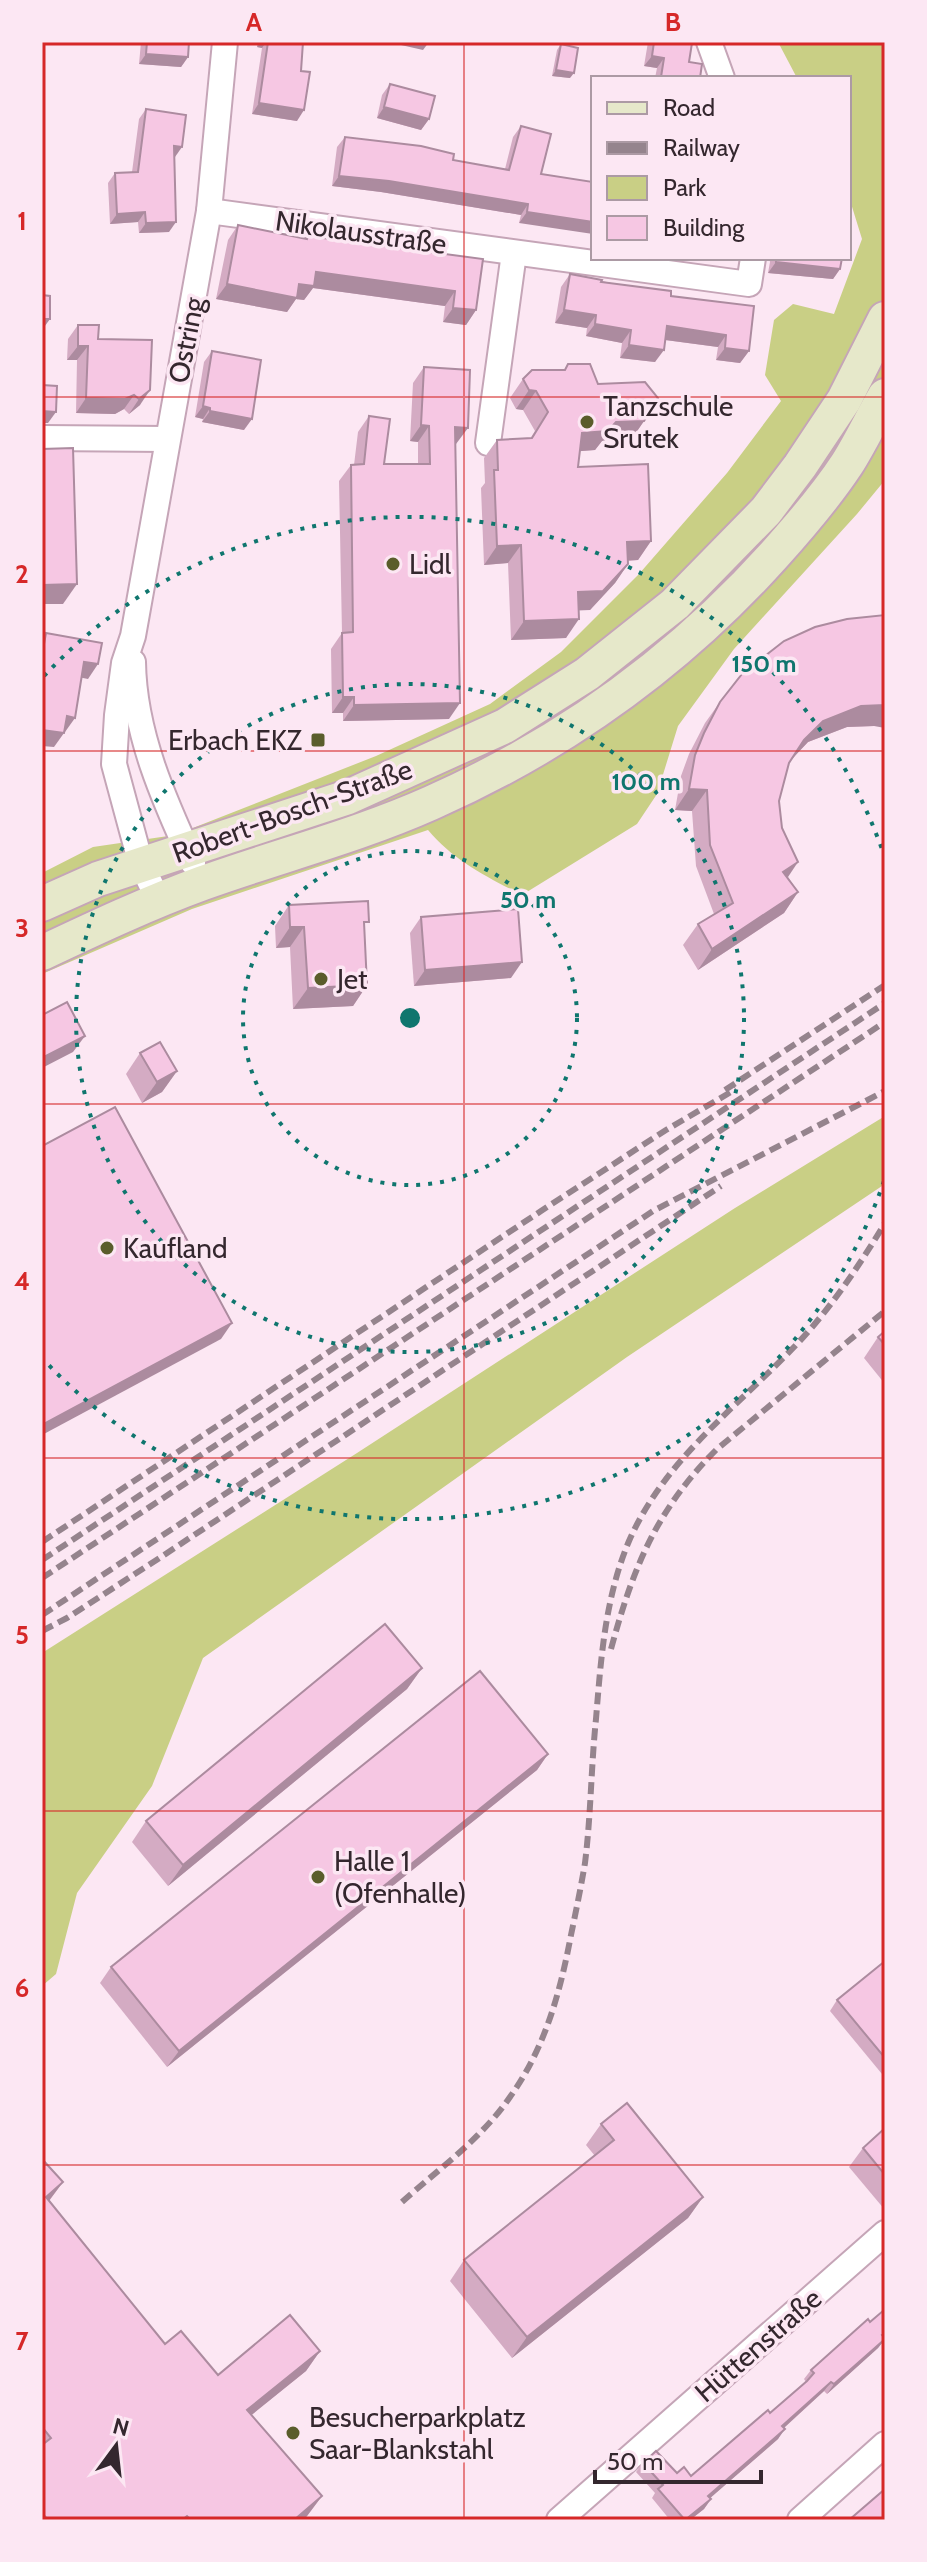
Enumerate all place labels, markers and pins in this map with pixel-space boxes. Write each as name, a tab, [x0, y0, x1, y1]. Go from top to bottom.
place label: Tanzschule Srutek	[603, 389, 733, 455]
marker: Tanzschule Srutek	[578, 413, 596, 431]
place label: Lidl	[409, 547, 452, 581]
marker: Lidl	[384, 555, 402, 573]
place label: Erbach EKZ	[168, 723, 303, 757]
marker: Erbach EKZ	[309, 731, 327, 749]
place label: Jet	[336, 962, 368, 996]
marker: Jet	[312, 970, 330, 988]
centre of rings	[396, 1004, 424, 1032]
place label: Kaufland	[123, 1231, 227, 1265]
marker: Kaufland	[98, 1239, 116, 1257]
place label: Halle 1 (Ofenhalle)	[334, 1844, 466, 1910]
marker: Halle 1 (Ofenhalle)	[309, 1868, 327, 1886]
place label: Besucherparkplatz Saar-Blankstahl	[309, 2400, 526, 2466]
marker: Besucherparkplatz Saar-Blankstahl	[284, 2424, 302, 2442]

